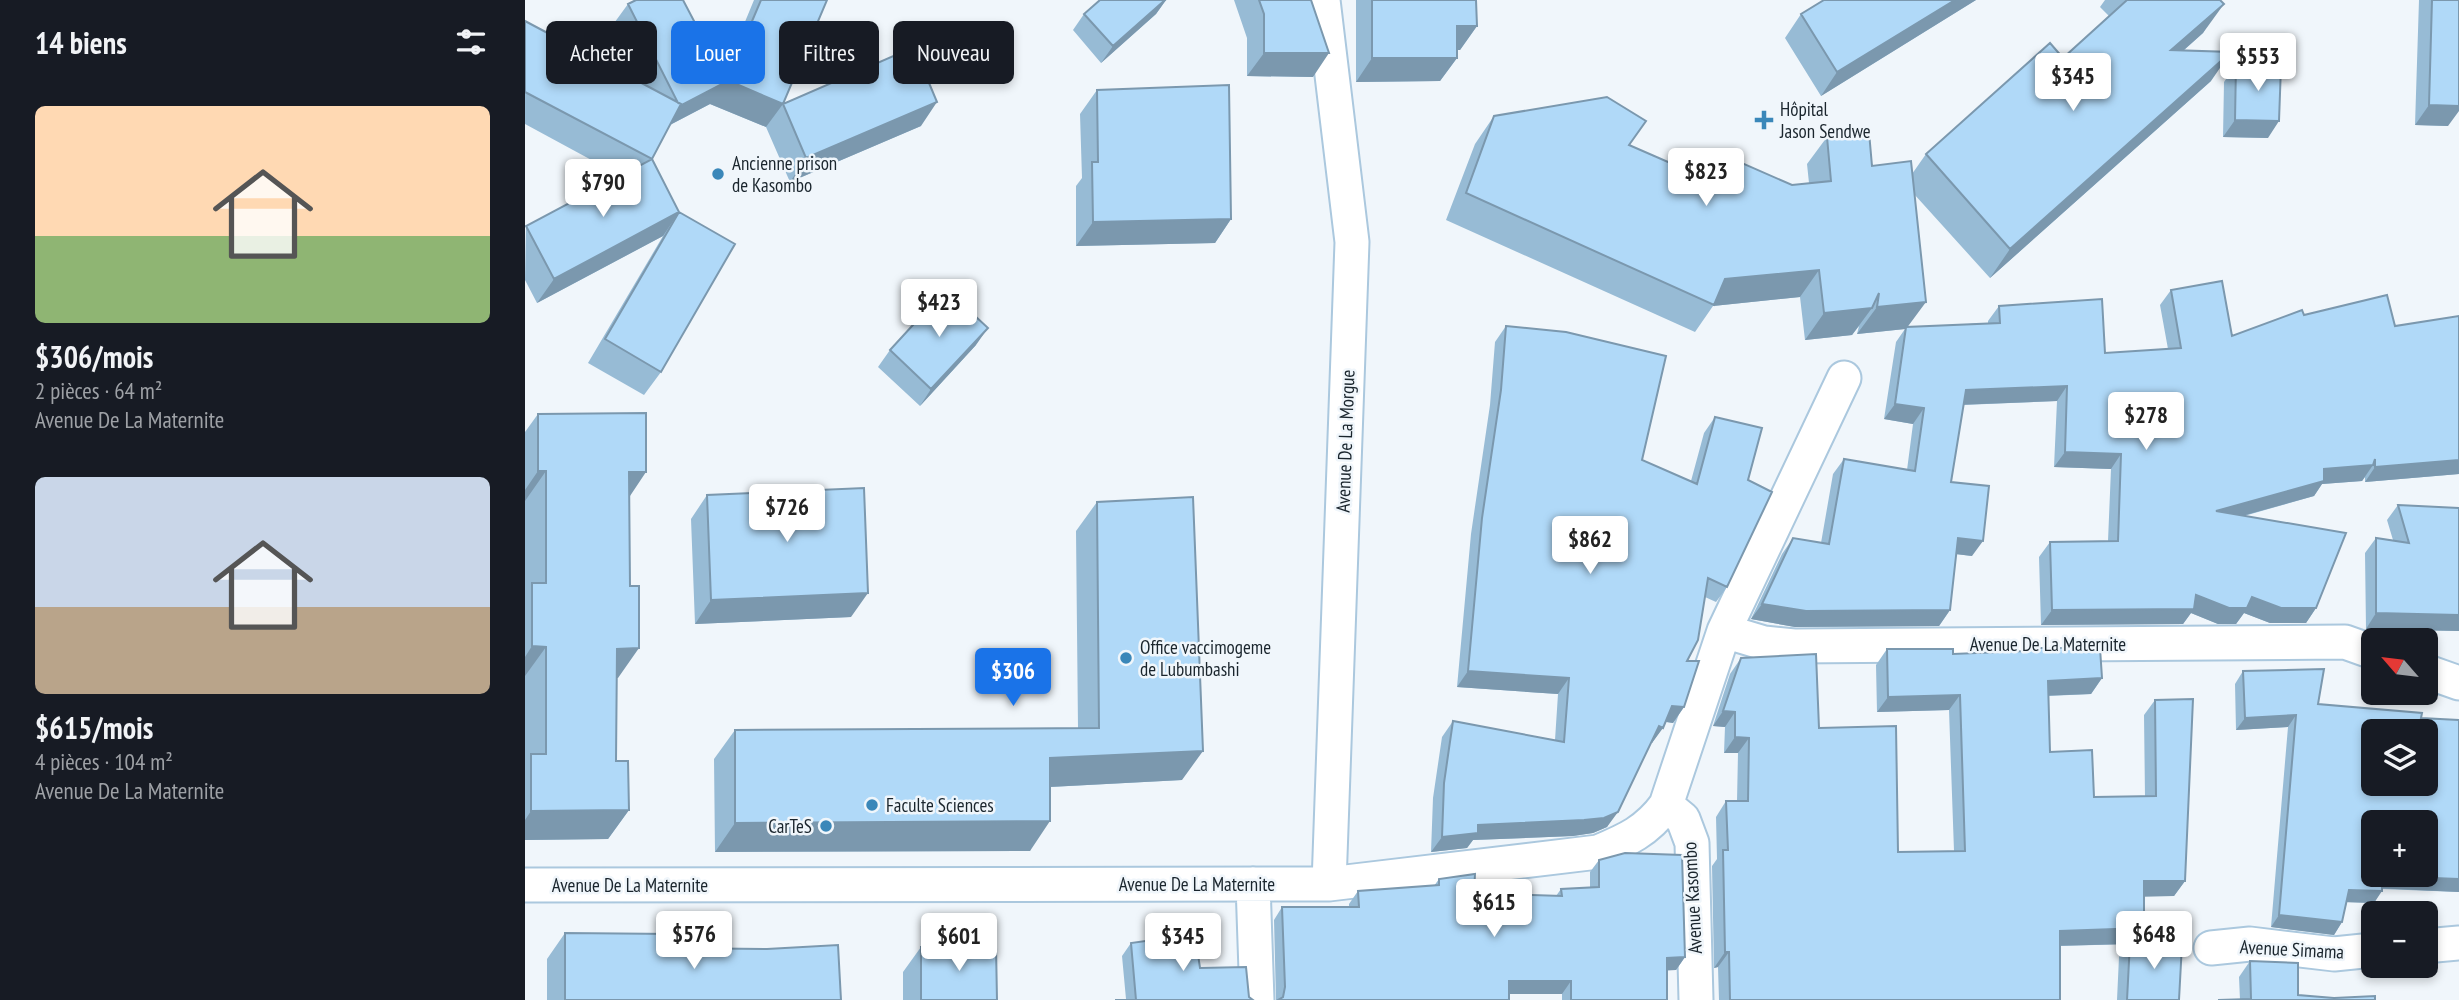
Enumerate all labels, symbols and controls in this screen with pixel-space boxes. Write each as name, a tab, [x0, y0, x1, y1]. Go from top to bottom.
chip: Acheter	[546, 21, 657, 84]
chip: Louer	[671, 21, 765, 84]
chip: Filtres	[779, 21, 879, 84]
chip: Nouveau	[893, 21, 1014, 84]
text: 14 biens	[35, 23, 127, 62]
icon: filters	[452, 23, 490, 61]
pin: $553	[2217, 34, 2299, 93]
text: $553	[2236, 41, 2280, 70]
pin: $345	[2032, 54, 2114, 113]
text: $345	[2051, 61, 2095, 90]
place label: Hôpital Jason Sendwe	[1779, 97, 1871, 143]
marker: Hôpital Jason Sendwe	[1754, 110, 1774, 130]
pin: $823	[1665, 148, 1747, 208]
icon: home	[200, 151, 326, 277]
place label: Ancienne prison de Kasombo	[732, 151, 837, 197]
text: $823	[1684, 156, 1728, 185]
pin: $790	[562, 160, 644, 219]
marker: Ancienne prison de Kasombo	[710, 166, 726, 182]
text: $790	[581, 167, 625, 196]
pin: $423	[898, 280, 980, 339]
text: $423	[917, 287, 961, 316]
text: $306/mois	[35, 337, 153, 376]
street label: Avenue De La Morgue	[1331, 369, 1359, 513]
text: 2 pièces · 64 m²	[35, 376, 162, 405]
pin: $278	[2105, 392, 2187, 452]
text: $278	[2124, 400, 2168, 429]
text: Avenue De La Maternite	[35, 405, 224, 434]
pin: $726	[746, 484, 828, 544]
text: $726	[765, 492, 809, 521]
pin: $862	[1549, 516, 1631, 576]
icon: home	[200, 522, 326, 648]
text: $862	[1568, 524, 1612, 553]
north arrow	[2361, 628, 2438, 705]
map controls	[2361, 628, 2438, 978]
street label: Avenue De La Maternite	[1970, 632, 2126, 656]
place label: Office vaccimogeme de Lubumbashi	[1140, 635, 1271, 681]
pin: $306	[972, 648, 1054, 708]
marker: Office vaccimogeme de Lubumbashi	[1118, 650, 1134, 666]
text: $306	[991, 656, 1035, 685]
text: $615/mois	[35, 708, 153, 747]
button: layers	[2361, 719, 2438, 796]
text: 4 pièces · 104 m²	[35, 747, 173, 776]
text: Avenue De La Maternite	[35, 776, 224, 805]
place label: Faculte Sciences	[886, 793, 994, 817]
marker: Faculte Sciences	[864, 797, 880, 813]
button: +	[2361, 810, 2438, 887]
place label: CarTeS	[768, 814, 812, 838]
marker: CarTeS	[818, 818, 834, 834]
street label: Avenue Kasombo	[1677, 841, 1707, 955]
street label: Avenue De La Maternite	[1119, 872, 1275, 896]
street label: Avenue De La Maternite	[552, 873, 708, 897]
pin: $615	[1453, 880, 1535, 939]
text: $615	[1472, 887, 1516, 916]
button: −	[2361, 901, 2438, 978]
pin: $576	[653, 912, 735, 971]
pin: $648	[2113, 912, 2195, 971]
pin: $601	[918, 914, 1000, 973]
pin: $345	[1142, 914, 1224, 973]
text: $576	[672, 919, 716, 948]
text: $648	[2132, 919, 2176, 948]
text: $601	[937, 921, 981, 950]
text: $345	[1161, 921, 1205, 950]
street label: Avenue Simama	[2239, 934, 2345, 964]

